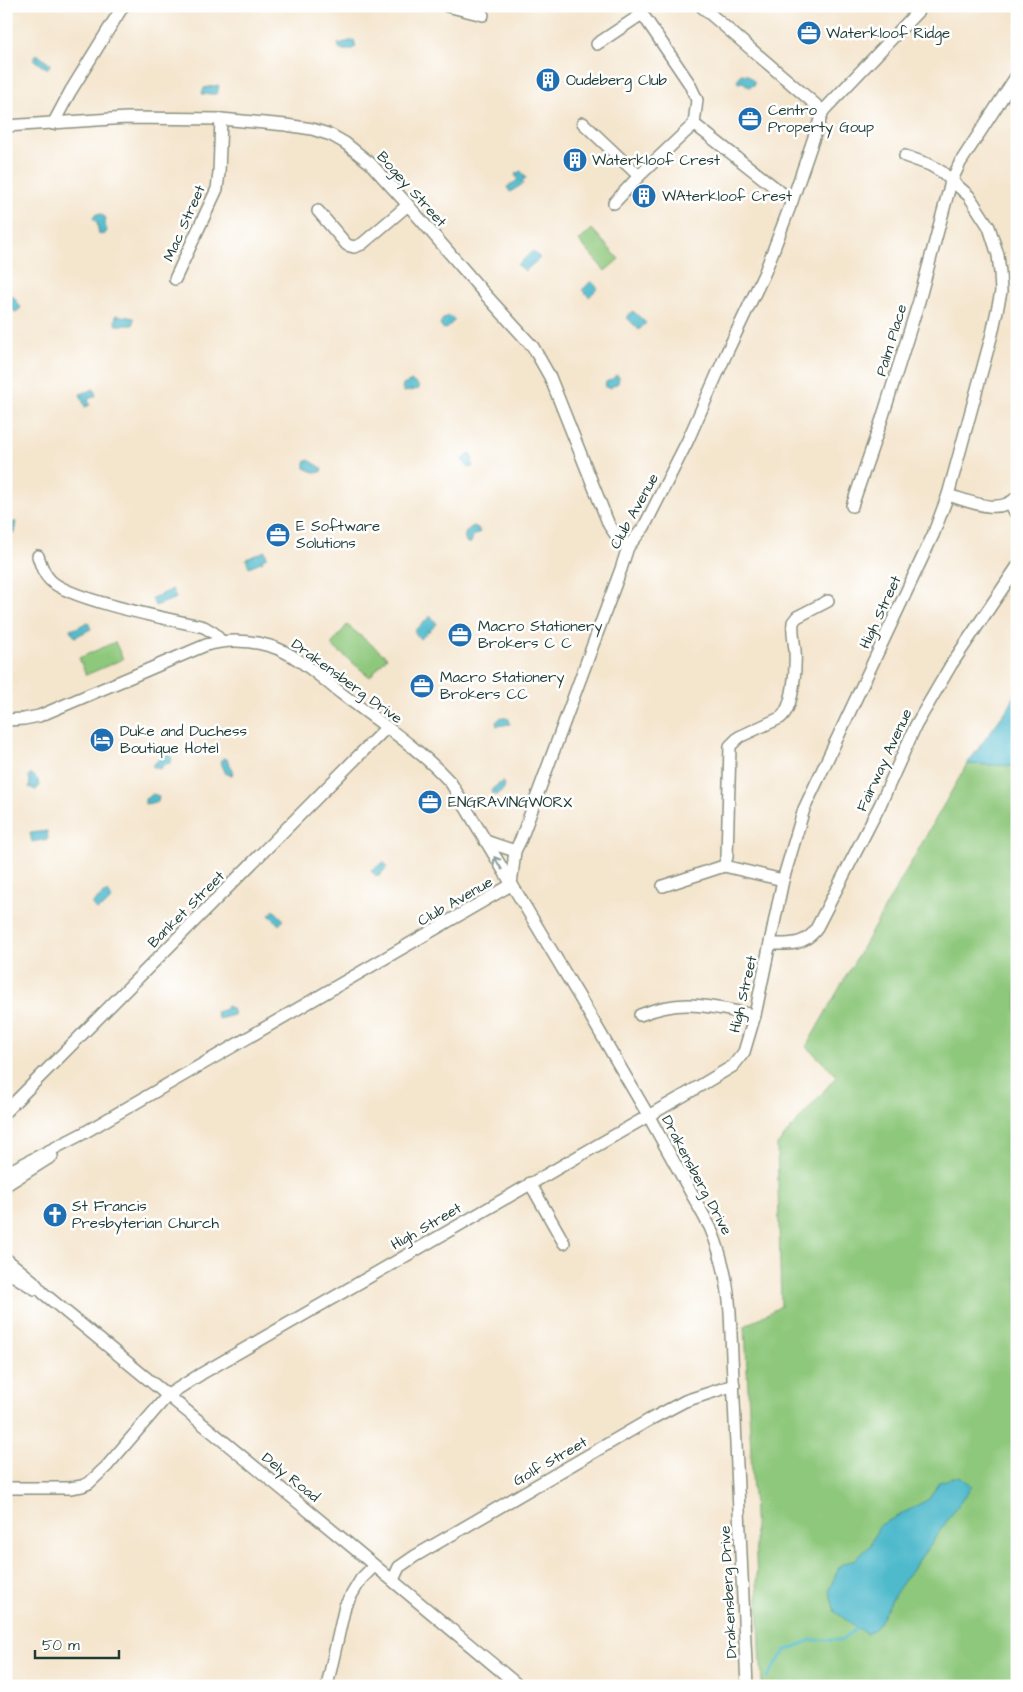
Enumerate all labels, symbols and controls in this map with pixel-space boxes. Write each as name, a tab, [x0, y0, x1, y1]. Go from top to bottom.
office icon: Waterkloof Ridge	[796, 20, 822, 46]
place label: Waterkloof Ridge	[826, 23, 950, 45]
building icon: Oudeberg Club	[535, 67, 561, 93]
place label: Oudeberg Club	[566, 70, 668, 92]
place label: Centro Property Goup	[768, 100, 874, 139]
office icon: Centro Property Goup	[737, 106, 763, 132]
street label: Bogey Street	[371, 147, 451, 233]
building icon: Waterkloof Crest	[562, 147, 588, 173]
place label: Waterkloof Crest	[592, 150, 720, 171]
street label: Mac Street	[158, 182, 211, 265]
building icon: WAterkloof Crest	[631, 183, 657, 209]
place label: WAterkloof Crest	[662, 186, 792, 207]
street label: Palm Place	[871, 301, 912, 379]
street label: Club Avenue	[605, 470, 664, 553]
place label: E Software Solutions	[296, 516, 380, 554]
office icon: E Software Solutions	[265, 522, 291, 548]
street label: High Street	[854, 572, 908, 653]
place label: Macro Stationery Brokers C C	[478, 616, 602, 654]
office icon: Macro Stationery Brokers C C	[447, 622, 473, 648]
street label: Drakensberg Drive	[286, 634, 407, 730]
place label: Macro Stationery Brokers CC	[440, 667, 564, 705]
office icon: Macro Stationery Brokers CC	[409, 673, 435, 699]
street label: Fairway Avenue	[851, 705, 918, 816]
place label: Duke and Duchess Boutique Hotel	[120, 721, 247, 759]
hotel icon: Duke and Duchess Boutique Hotel	[89, 727, 115, 753]
office icon: ENGRAVINGWORX	[417, 789, 443, 815]
place label: ENGRAVINGWORX	[448, 792, 572, 813]
one-way arrow	[493, 857, 503, 871]
street label: Banket Street	[143, 866, 230, 953]
street label: Club Avenue	[414, 871, 497, 931]
street label: High Street	[724, 953, 764, 1035]
street label: Drakensberg Drive	[655, 1112, 737, 1239]
place label: St Francis Presbyterian Church	[72, 1196, 219, 1235]
street label: High Street	[387, 1198, 466, 1256]
church icon: St Francis Presbyterian Church	[42, 1202, 68, 1228]
street label: Golf Street	[509, 1432, 591, 1491]
street label: Dely Road	[257, 1448, 324, 1508]
street label: Drakensberg Drive	[715, 1525, 743, 1659]
scale bar	[35, 1627, 119, 1659]
text: 50 m	[42, 1635, 80, 1656]

